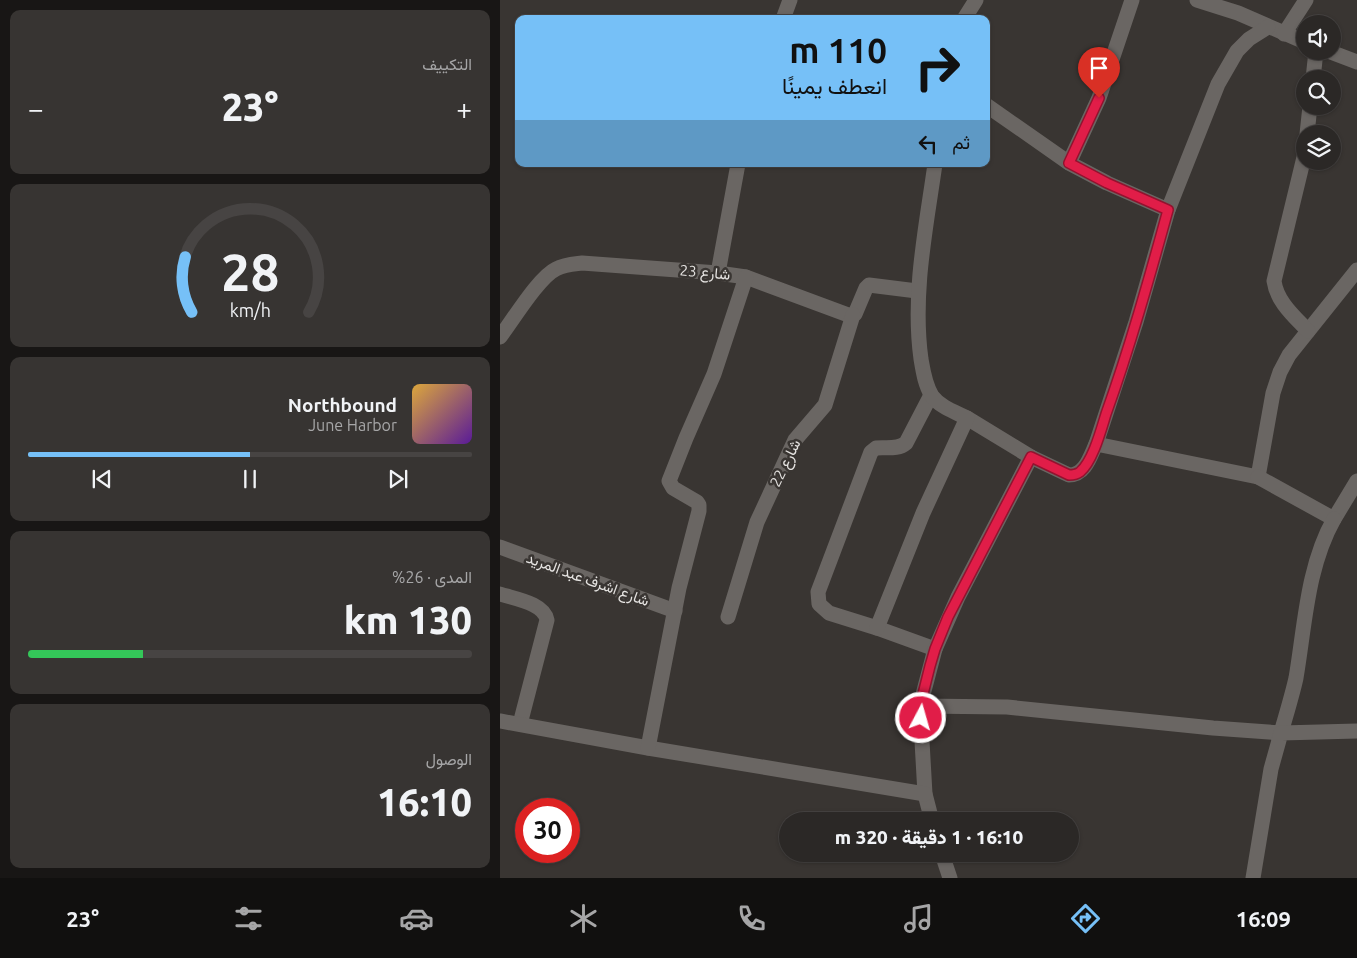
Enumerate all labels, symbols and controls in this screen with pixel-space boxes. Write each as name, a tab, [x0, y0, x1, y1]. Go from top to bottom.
map controls	[1296, 15, 1341, 170]
button: sound	[1296, 15, 1341, 60]
text: 110 m	[789, 30, 887, 70]
icon: right	[905, 35, 970, 100]
pin	[1078, 47, 1120, 98]
icon: arrive	[1085, 54, 1113, 82]
text: التكييف	[422, 55, 472, 73]
button: search	[1296, 70, 1341, 115]
text: انعطف يمينًا	[782, 73, 887, 98]
text: 23°	[222, 86, 278, 128]
text: −	[28, 93, 44, 124]
text: +	[456, 93, 472, 124]
button: layers	[1296, 125, 1341, 170]
icon: left	[914, 130, 942, 158]
text: ثم	[952, 131, 970, 153]
text: 28	[221, 243, 279, 301]
street label: شارع 23	[679, 261, 731, 286]
text: km/h	[229, 300, 271, 320]
text: Northbound	[288, 394, 397, 416]
text: June Harbor	[308, 416, 397, 434]
street label: شارع 22	[766, 436, 806, 491]
icon: previous	[88, 465, 116, 493]
icon: pause	[236, 465, 264, 493]
icon: next	[384, 465, 412, 493]
street label: شارع اشرف عبد المريد	[523, 549, 652, 612]
text: المدى · 26%	[392, 568, 472, 586]
text: 130 km	[344, 599, 472, 641]
position arrow	[894, 691, 946, 743]
text: الوصول	[426, 750, 472, 768]
text: 16:10	[377, 781, 472, 823]
speed limit sign: 30	[515, 798, 580, 863]
text: 16:10 · 1 دقيقة · 320 m	[835, 826, 1023, 848]
icon: filters	[231, 901, 266, 936]
icon: car	[399, 901, 434, 936]
icon: climate	[566, 901, 601, 936]
icon: phone	[734, 901, 769, 936]
icon: music	[901, 901, 936, 936]
icon: directions	[1068, 901, 1103, 936]
text: 23°	[66, 906, 99, 931]
text: 16:09	[1236, 906, 1291, 931]

